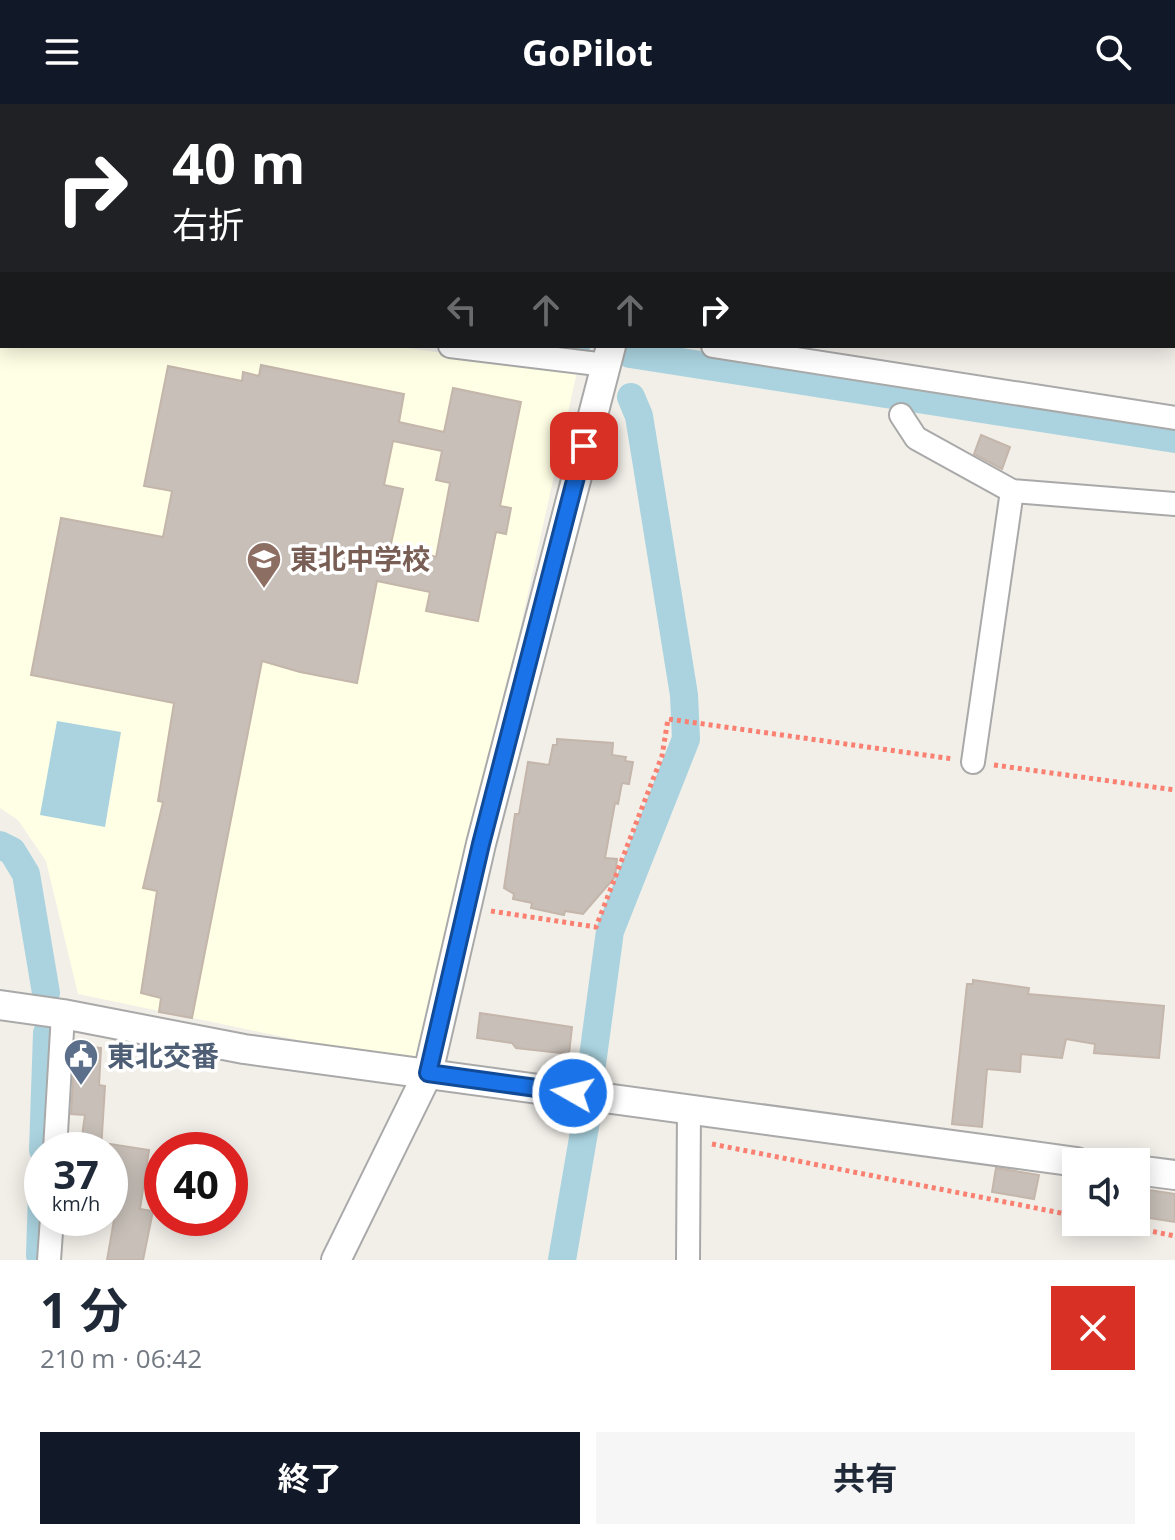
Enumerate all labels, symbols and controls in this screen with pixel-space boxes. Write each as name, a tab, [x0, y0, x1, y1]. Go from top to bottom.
text: GoPilot	[522, 28, 653, 77]
icon: menu	[40, 30, 84, 74]
icon: search	[1091, 30, 1135, 74]
text: 40 m	[172, 124, 306, 200]
icon: right	[40, 136, 144, 240]
text: 右折	[172, 200, 244, 249]
icon: left	[440, 288, 484, 332]
icon: ahead	[524, 288, 568, 332]
icon: ahead	[608, 288, 652, 332]
icon: right	[692, 288, 736, 332]
pin	[550, 412, 618, 480]
icon: arrive	[562, 424, 606, 468]
place label: 東北中学校	[290, 539, 430, 577]
school or university icon: 東北中学校	[245, 540, 283, 590]
place label: 東北交番	[107, 1036, 219, 1074]
public building icon: 東北交番	[62, 1037, 100, 1087]
position arrow	[531, 1051, 615, 1135]
speed limit sign: 40	[144, 1132, 248, 1236]
text: 37	[53, 1146, 99, 1201]
map controls	[1062, 1148, 1150, 1236]
button: sound	[1062, 1148, 1150, 1236]
text: km/h	[52, 1190, 100, 1217]
text: 1 分	[40, 1277, 128, 1342]
button: close	[1051, 1286, 1135, 1370]
text: 210 m · 06:42	[40, 1340, 202, 1376]
button: 終了	[40, 1432, 580, 1524]
button: 共有	[596, 1432, 1135, 1524]

